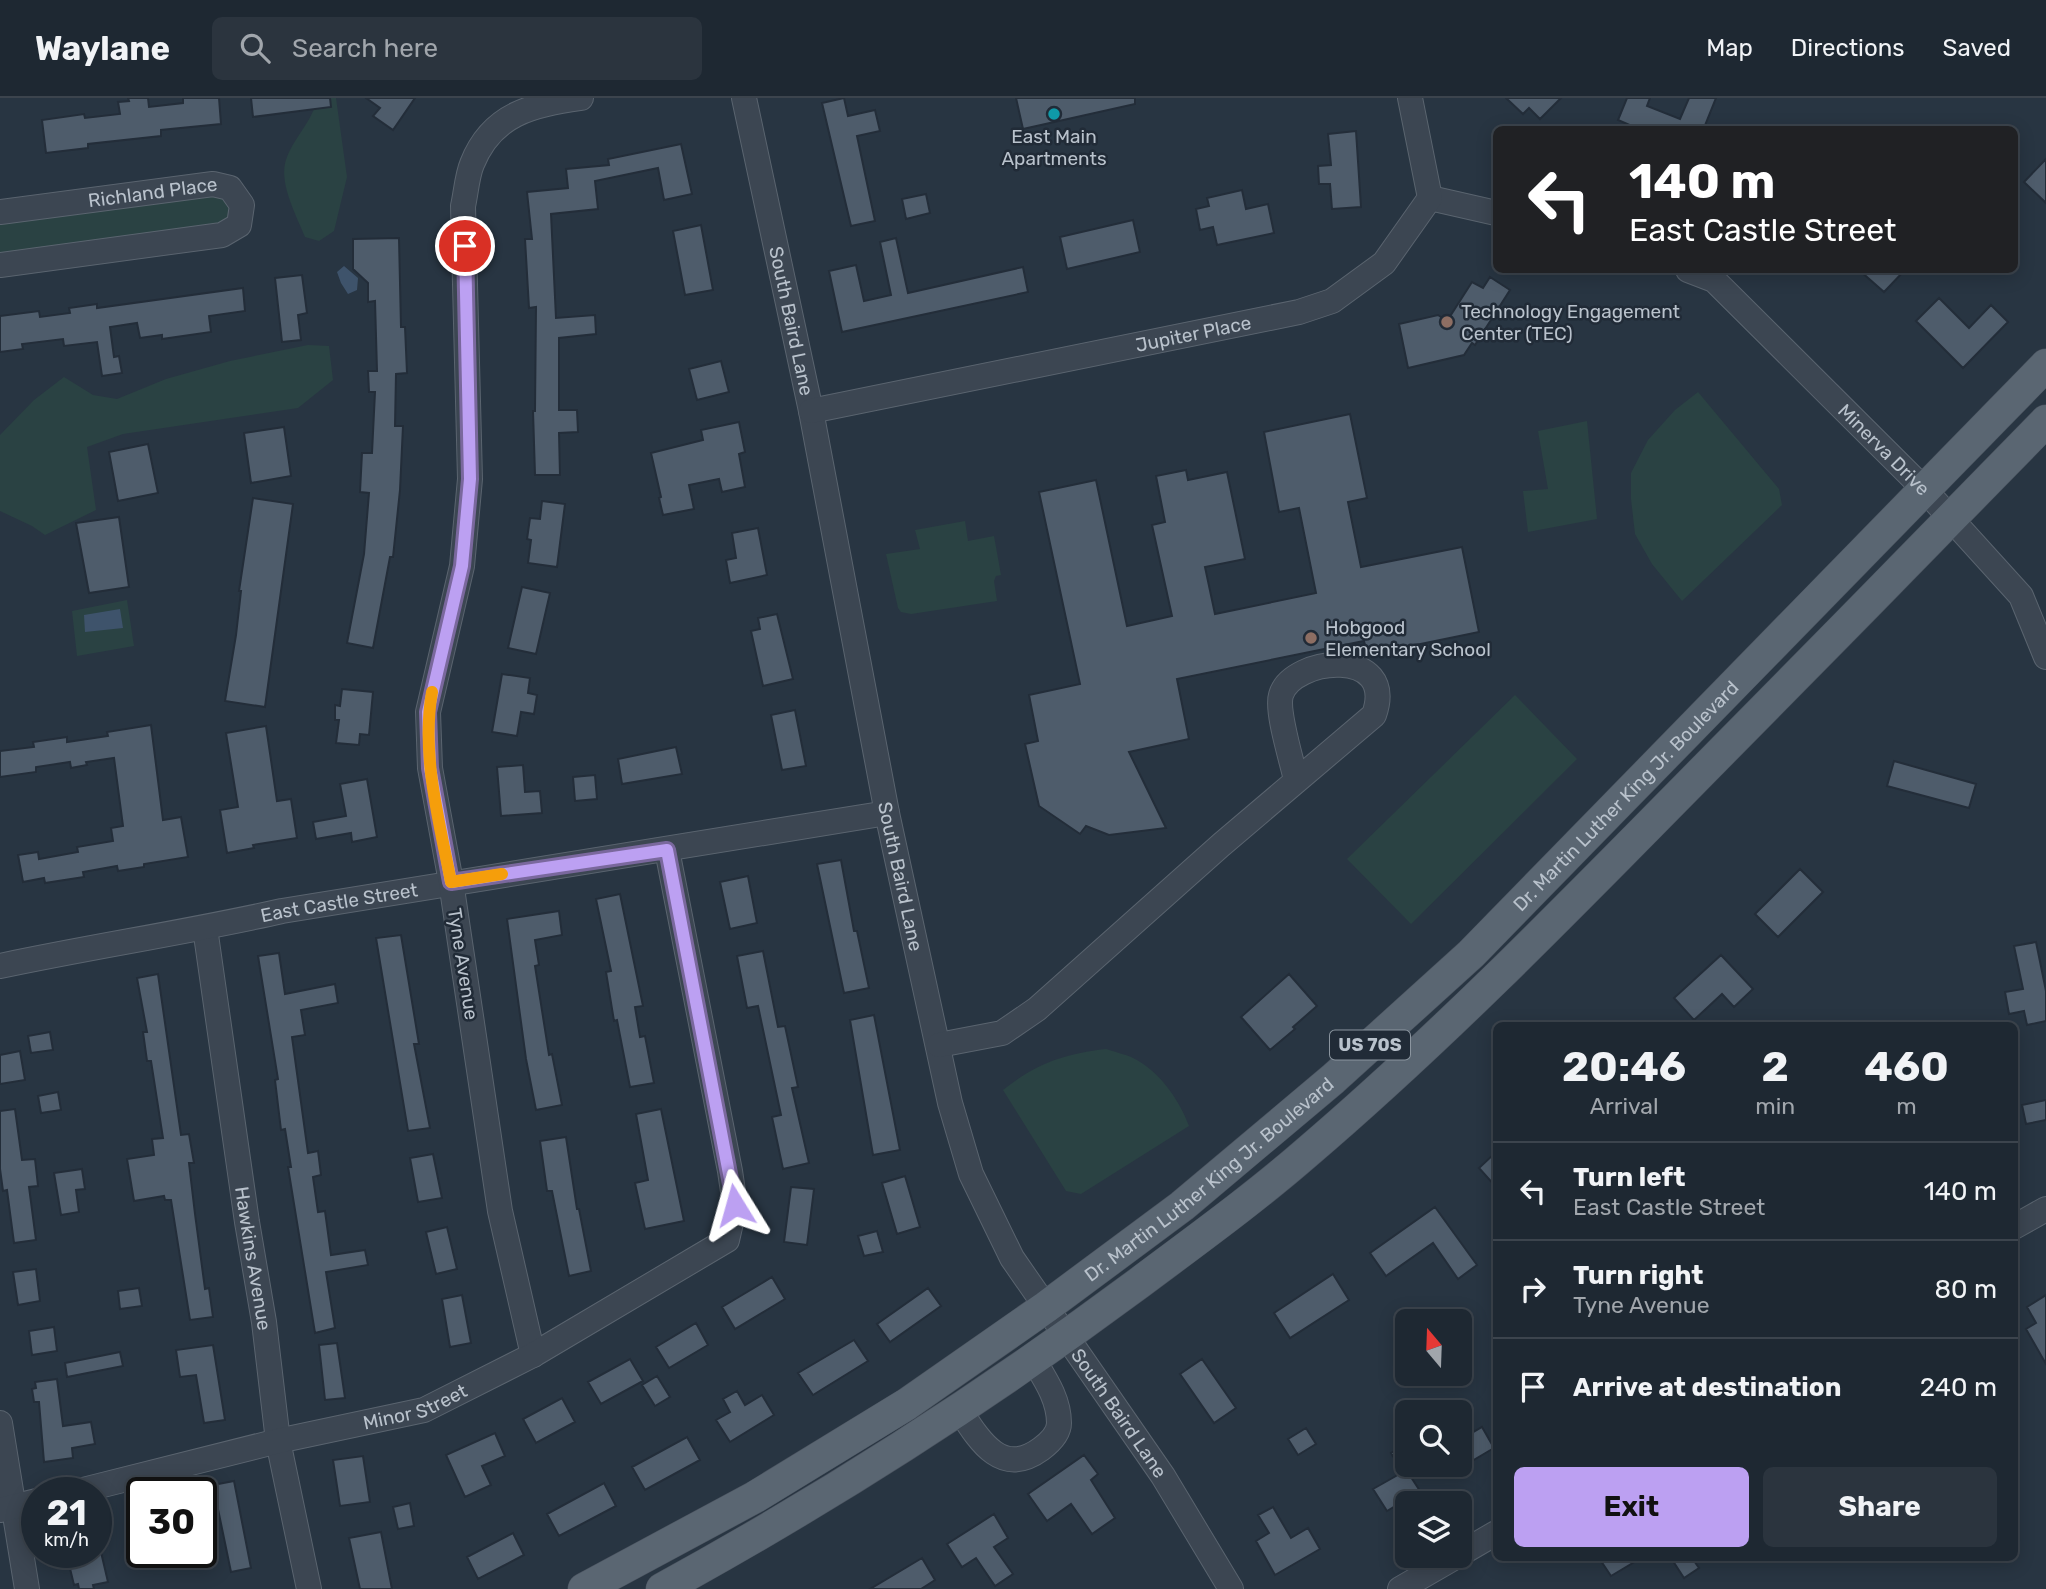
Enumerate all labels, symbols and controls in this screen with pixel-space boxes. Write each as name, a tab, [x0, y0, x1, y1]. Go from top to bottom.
search box	[212, 17, 702, 80]
text: Waylane	[35, 29, 170, 68]
icon: search	[236, 29, 274, 67]
text: Search here	[292, 33, 438, 64]
text: Map	[1706, 34, 1753, 62]
text: Directions	[1791, 34, 1904, 62]
text: Saved	[1942, 34, 2011, 62]
marker: East Main Apartments	[1046, 106, 1062, 122]
place label: East Main Apartments	[1001, 125, 1107, 170]
text: 140 m	[1629, 152, 1775, 210]
icon: left	[1514, 154, 1605, 245]
street label: Richland Place	[87, 172, 219, 212]
text: East Castle Street	[1629, 211, 1897, 249]
pin	[435, 216, 495, 276]
icon: arrive	[446, 227, 484, 265]
street label: South Baird Lane	[765, 244, 819, 398]
place label: Technology Engagement Center (TEC)	[1461, 300, 1681, 345]
street label: Jupiter Place	[1133, 311, 1253, 356]
marker: Technology Engagement Center (TEC)	[1439, 314, 1455, 330]
street label: Minerva Drive	[1834, 399, 1935, 500]
place label: Hobgood Elementary School	[1325, 616, 1491, 661]
marker: Hobgood Elementary School	[1303, 630, 1319, 646]
street label: Dr. Martin Luther King Jr. Boulevard	[1508, 676, 1743, 916]
street label: South Baird Lane	[874, 800, 928, 953]
street label: East Castle Street	[258, 878, 420, 927]
street label: Tyne Avenue	[443, 906, 483, 1022]
road number: US 70S	[1330, 1030, 1410, 1060]
text: 20:46	[1562, 1042, 1686, 1092]
text: 2	[1762, 1042, 1789, 1092]
text: 460	[1864, 1042, 1949, 1092]
street label: Dr. Martin Luther King Jr. Boulevard	[1080, 1072, 1338, 1286]
text: Arrival	[1590, 1092, 1659, 1120]
text: min	[1755, 1092, 1795, 1120]
text: m	[1896, 1092, 1917, 1120]
text: Turn left	[1573, 1162, 1685, 1193]
position arrow	[698, 1168, 772, 1242]
icon: left	[1514, 1172, 1552, 1210]
text: 140 m	[1924, 1176, 1997, 1207]
street label: Hawkins Avenue	[231, 1185, 276, 1332]
text: East Castle Street	[1573, 1193, 1765, 1221]
text: Turn right	[1573, 1260, 1703, 1291]
icon: right	[1514, 1270, 1552, 1308]
text: 80 m	[1934, 1274, 1997, 1305]
text: Tyne Avenue	[1573, 1291, 1710, 1319]
north arrow	[1395, 1309, 1472, 1386]
map controls	[1395, 1309, 1472, 1568]
street label: South Baird Lane	[1067, 1344, 1172, 1482]
icon: arrive	[1514, 1368, 1552, 1406]
text: Arrive at destination	[1573, 1372, 1841, 1403]
text: 240 m	[1920, 1372, 1997, 1403]
street label: Minor Street	[361, 1378, 471, 1434]
button: search	[1395, 1400, 1472, 1477]
button: Exit	[1514, 1467, 1749, 1547]
button: Share	[1763, 1467, 1997, 1547]
speed limit sign: 30	[126, 1477, 217, 1568]
button: layers	[1395, 1491, 1472, 1568]
text: 21	[46, 1492, 87, 1534]
text: km/h	[44, 1529, 89, 1551]

